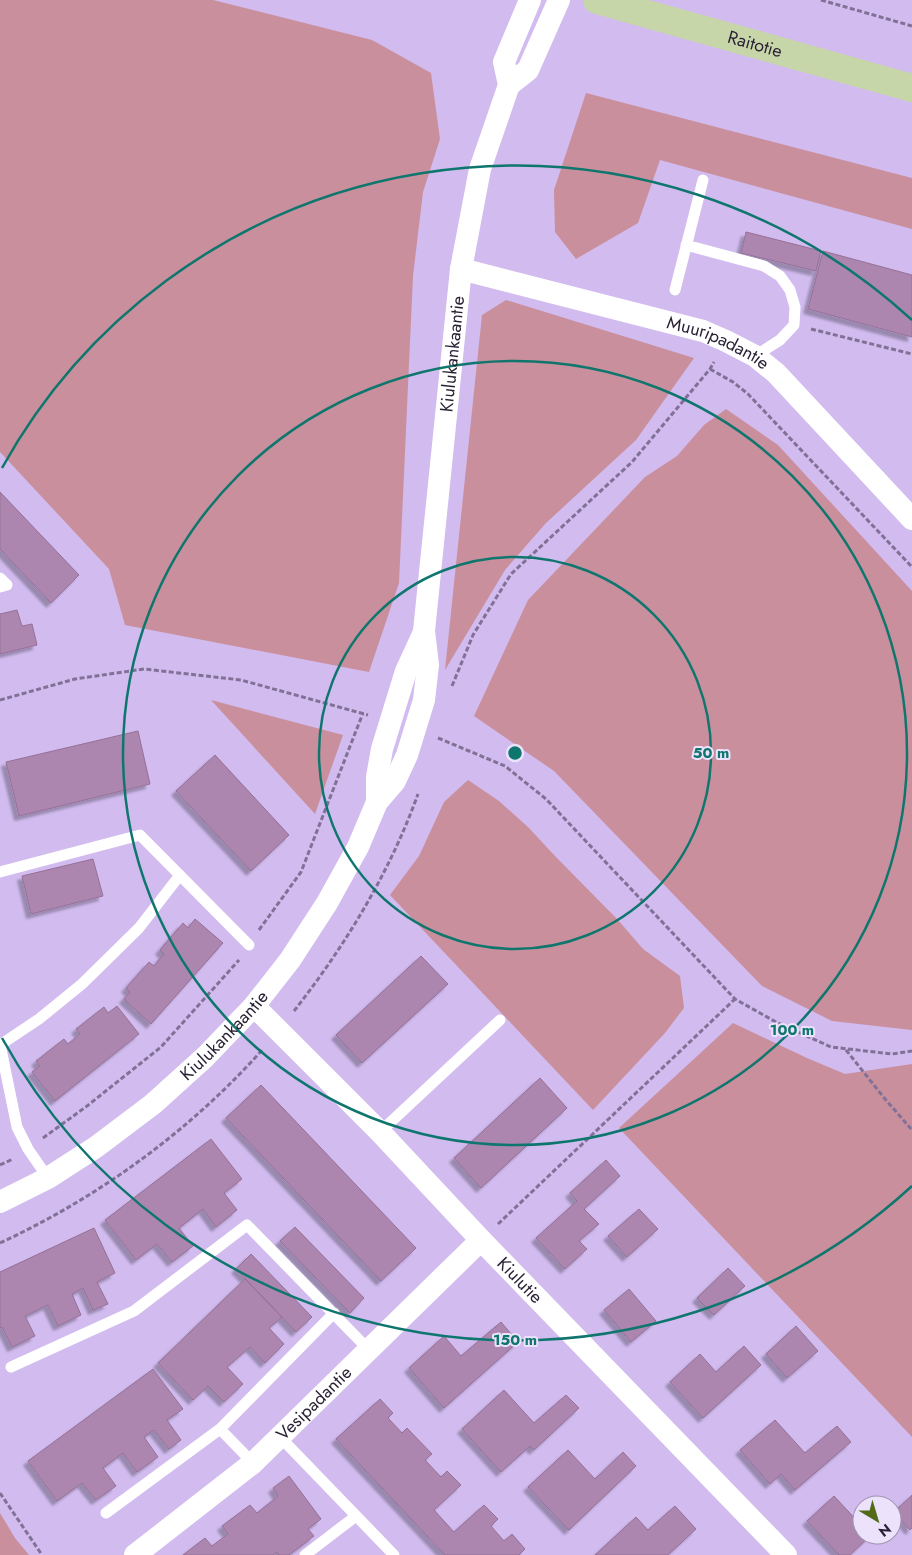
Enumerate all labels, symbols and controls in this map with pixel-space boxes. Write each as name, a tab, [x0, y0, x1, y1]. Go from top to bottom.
street label: Raitotie	[725, 24, 785, 64]
street label: Kiulukankaantie	[433, 295, 471, 414]
street label: Muuripadantie	[664, 309, 775, 376]
text: 50 m	[693, 742, 729, 764]
centre of rings	[506, 744, 524, 762]
street label: Kiulukankaantie	[174, 985, 274, 1087]
text: 100 m	[770, 1019, 814, 1041]
street label: Kiulutie	[491, 1251, 549, 1309]
text: 150 m	[493, 1329, 537, 1351]
street label: Vesipadantie	[270, 1360, 358, 1447]
north arrow	[852, 1495, 902, 1545]
text: N	[874, 1519, 896, 1542]

